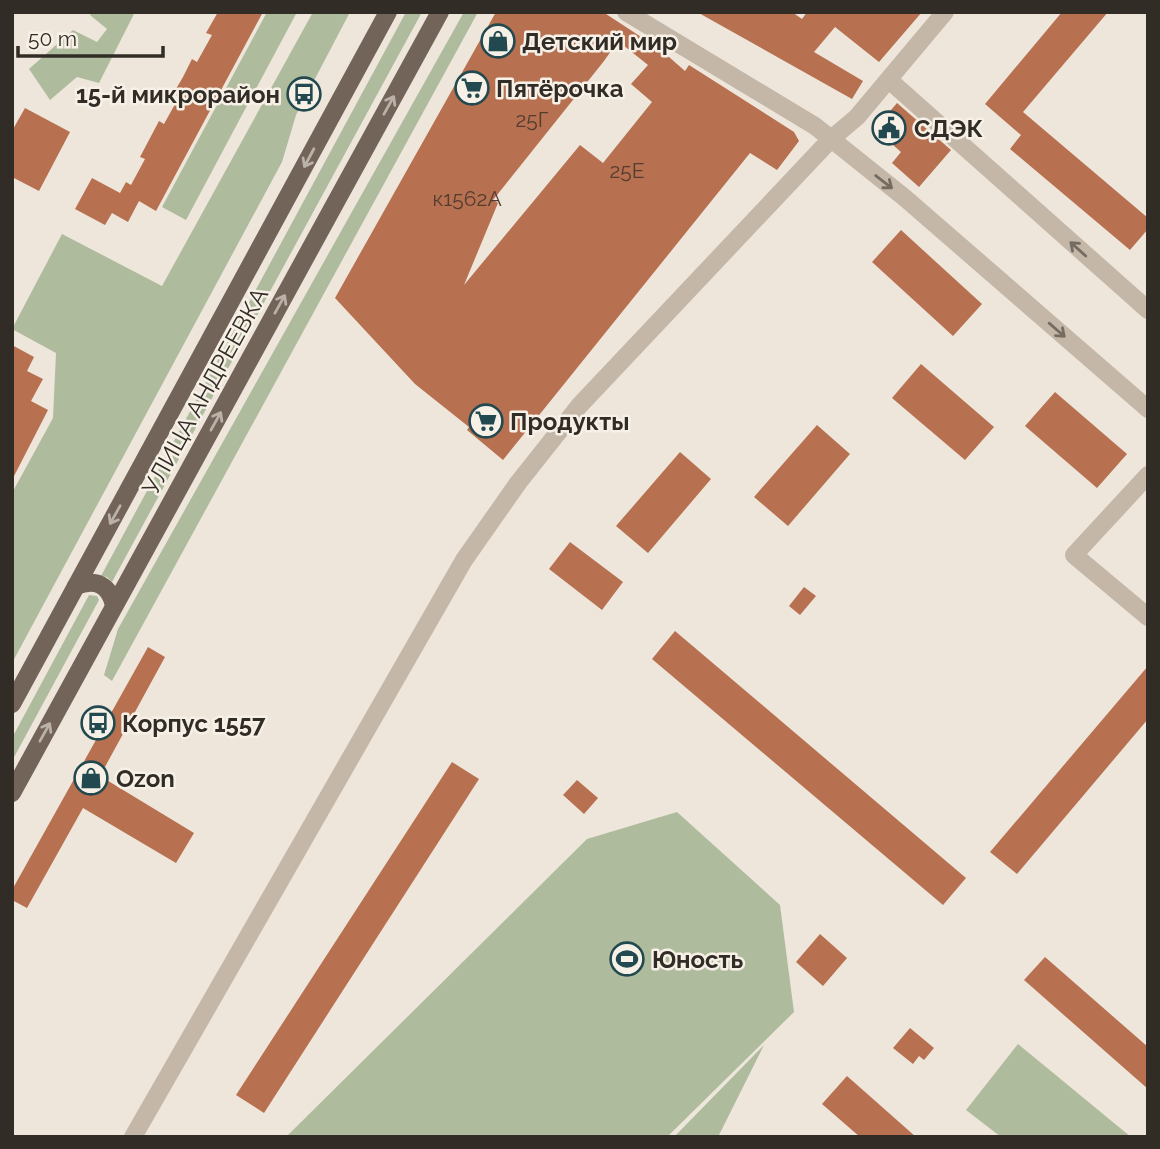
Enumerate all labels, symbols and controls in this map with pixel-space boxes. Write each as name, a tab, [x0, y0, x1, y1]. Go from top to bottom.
scale bar	[18, 14, 163, 58]
shop icon: Детский мир	[479, 22, 517, 60]
text: 50 m	[28, 26, 77, 51]
place label: Детский мир	[522, 27, 677, 56]
supermarket icon: Пятёрочка	[453, 69, 491, 107]
place label: Пятёрочка	[496, 74, 624, 103]
bus stop icon: 15-й микрорайон	[285, 75, 323, 113]
place label: 15-й микрорайон	[76, 80, 280, 109]
one-way arrow	[383, 95, 396, 116]
house number: 25Г	[515, 107, 549, 132]
public building icon: СДЭК	[870, 109, 908, 147]
place label: СДЭК	[914, 114, 983, 143]
one-way arrow	[302, 148, 316, 168]
house number: 25Е	[609, 158, 645, 183]
one-way arrow	[875, 174, 893, 189]
house number: к1562А	[432, 186, 502, 211]
one-way arrow	[1070, 240, 1087, 257]
street label: УЛИЦА АНДРЕЕВКА	[136, 282, 274, 500]
one-way arrow	[273, 295, 287, 315]
one-way arrow	[1048, 322, 1066, 338]
supermarket icon: Продукты	[467, 402, 505, 440]
place label: Продукты	[510, 407, 629, 436]
one-way arrow	[210, 411, 223, 432]
one-way arrow	[108, 505, 122, 525]
bus stop icon: Корпус 1557	[79, 704, 117, 742]
place label: Корпус 1557	[122, 709, 266, 738]
one-way arrow	[38, 723, 52, 743]
shop icon: Ozon	[72, 759, 110, 797]
place label: Ozon	[116, 764, 175, 793]
sports icon: Юность	[608, 940, 646, 978]
place label: Юность	[652, 945, 744, 974]

